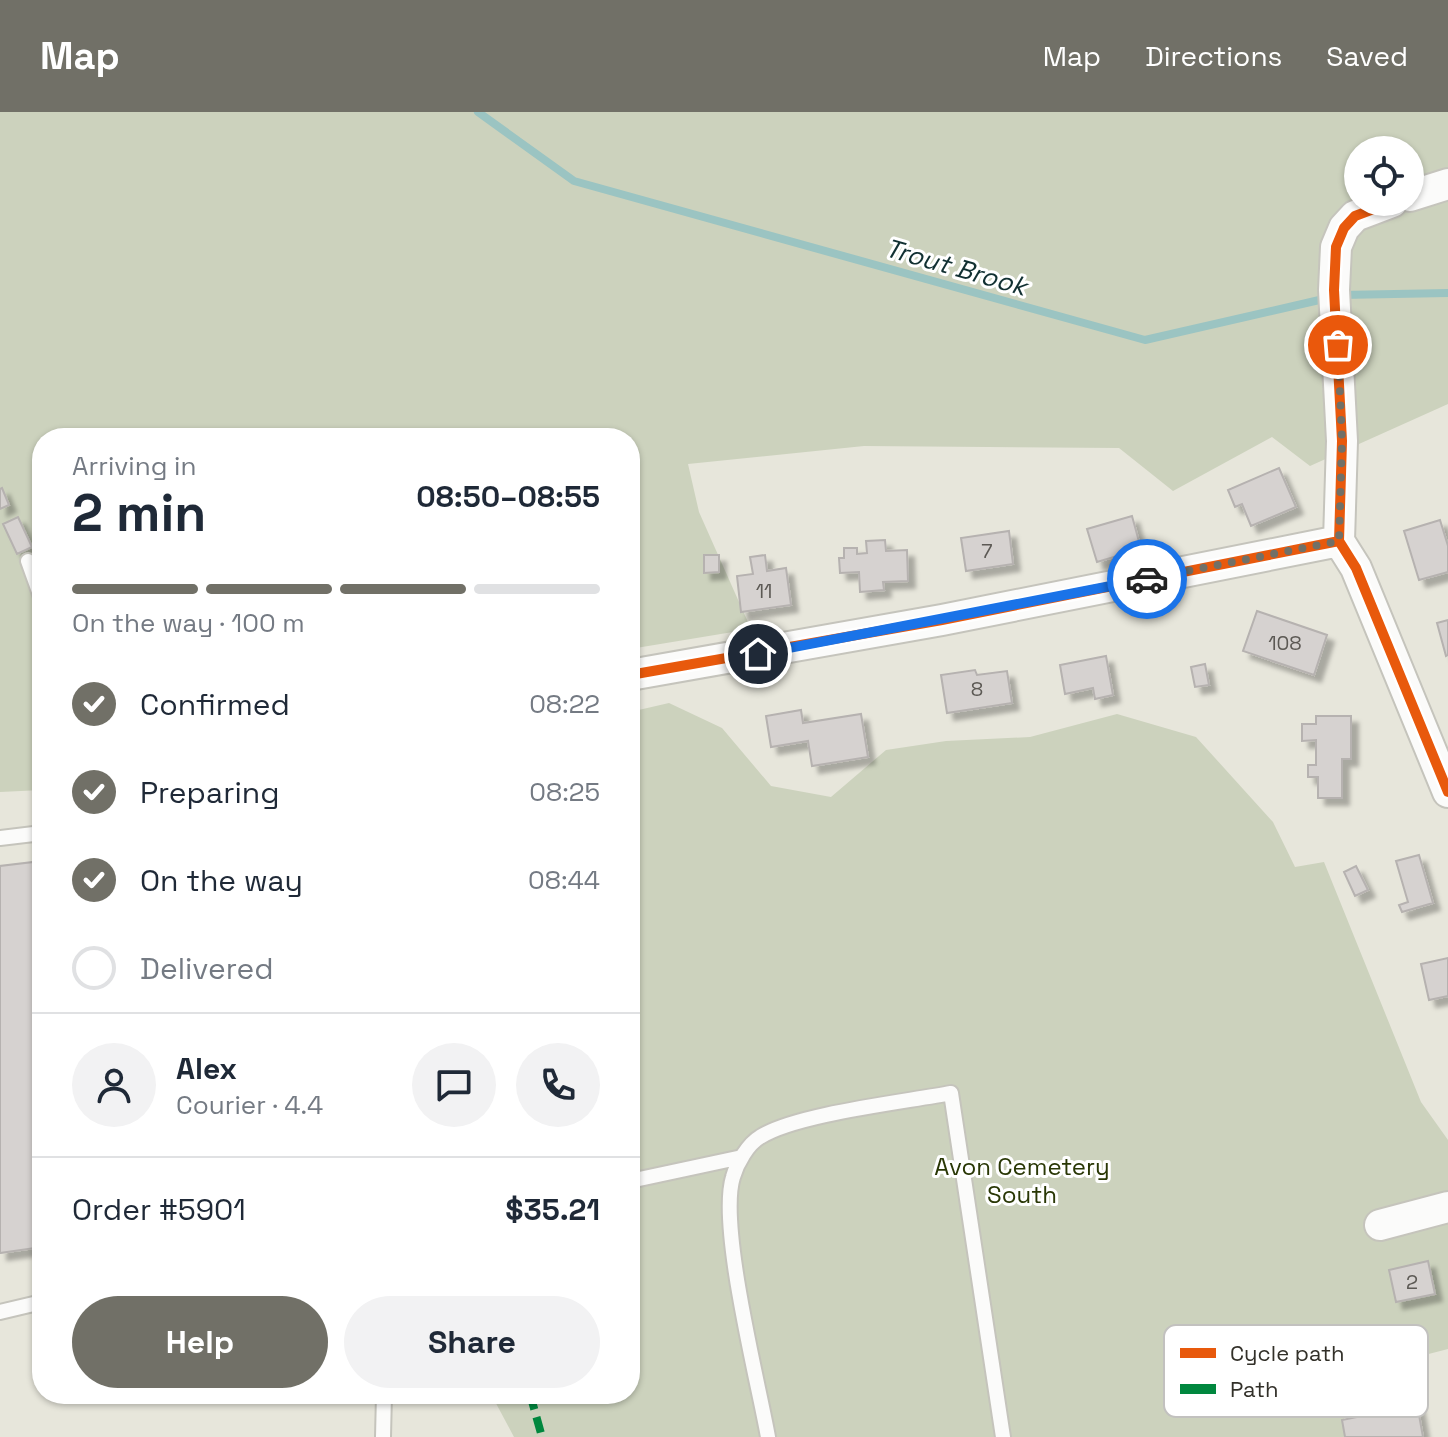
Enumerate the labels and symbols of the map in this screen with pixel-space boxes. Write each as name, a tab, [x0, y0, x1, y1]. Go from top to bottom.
water label: Trout Brook	[881, 231, 1034, 304]
pin	[1304, 311, 1372, 379]
house number: 7	[981, 538, 993, 564]
courier	[1107, 539, 1187, 619]
house number: 11	[756, 578, 772, 604]
pin	[724, 620, 792, 688]
house number: 108	[1268, 630, 1302, 656]
house number: 8	[971, 676, 983, 702]
park label: Avon Cemetery South	[934, 1151, 1110, 1210]
house number: 2	[1406, 1269, 1418, 1295]
legend	[1164, 1325, 1428, 1417]
text: Cycle path	[1230, 1339, 1345, 1367]
text: Path	[1230, 1375, 1279, 1403]

